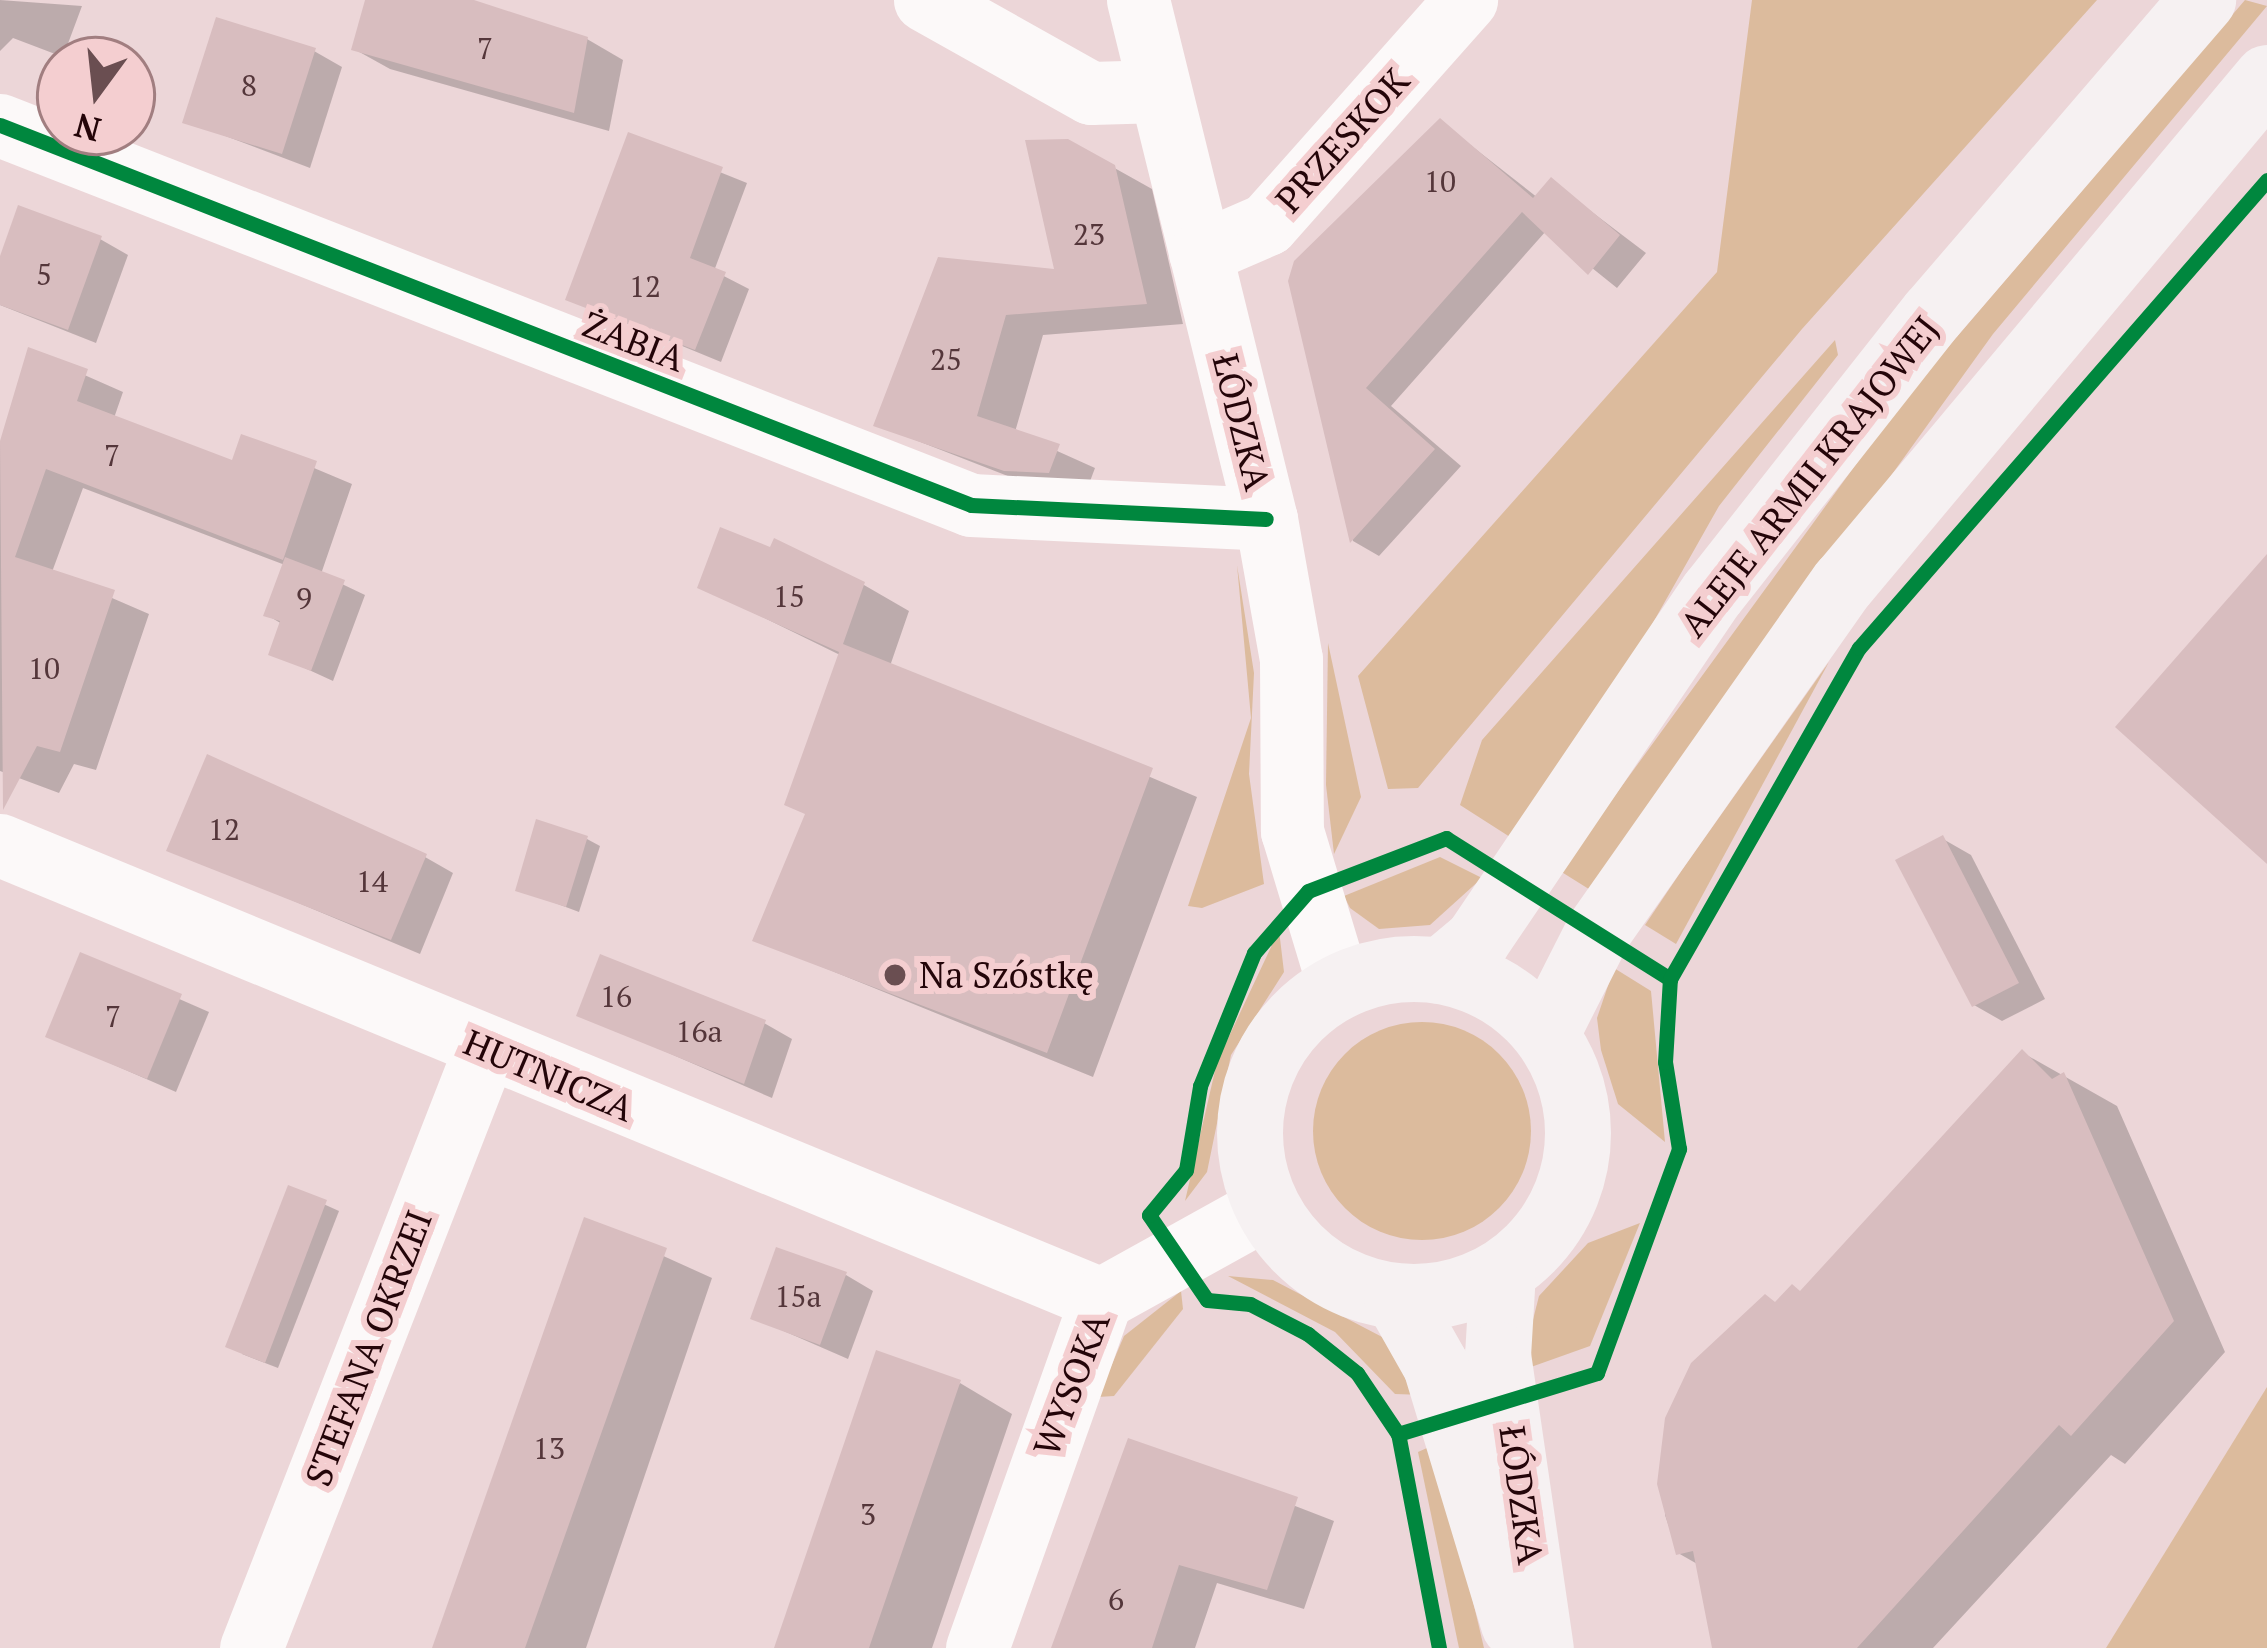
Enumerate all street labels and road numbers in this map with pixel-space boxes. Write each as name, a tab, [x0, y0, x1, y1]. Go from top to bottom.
street label: PRZESKOK	[1266, 59, 1418, 221]
street label: ŻABIA	[577, 302, 691, 380]
street label: ALEJE ARMII KRAJOWEJ	[1670, 307, 1948, 645]
street label: ŁÓDZKA	[1204, 349, 1280, 495]
street label: HUTNICZA	[458, 1020, 640, 1130]
street label: STEFANA OKRZEI	[295, 1204, 441, 1492]
street label: WYSOKA	[1024, 1306, 1118, 1462]
street label: ŁÓDZKA	[1491, 1423, 1553, 1567]

